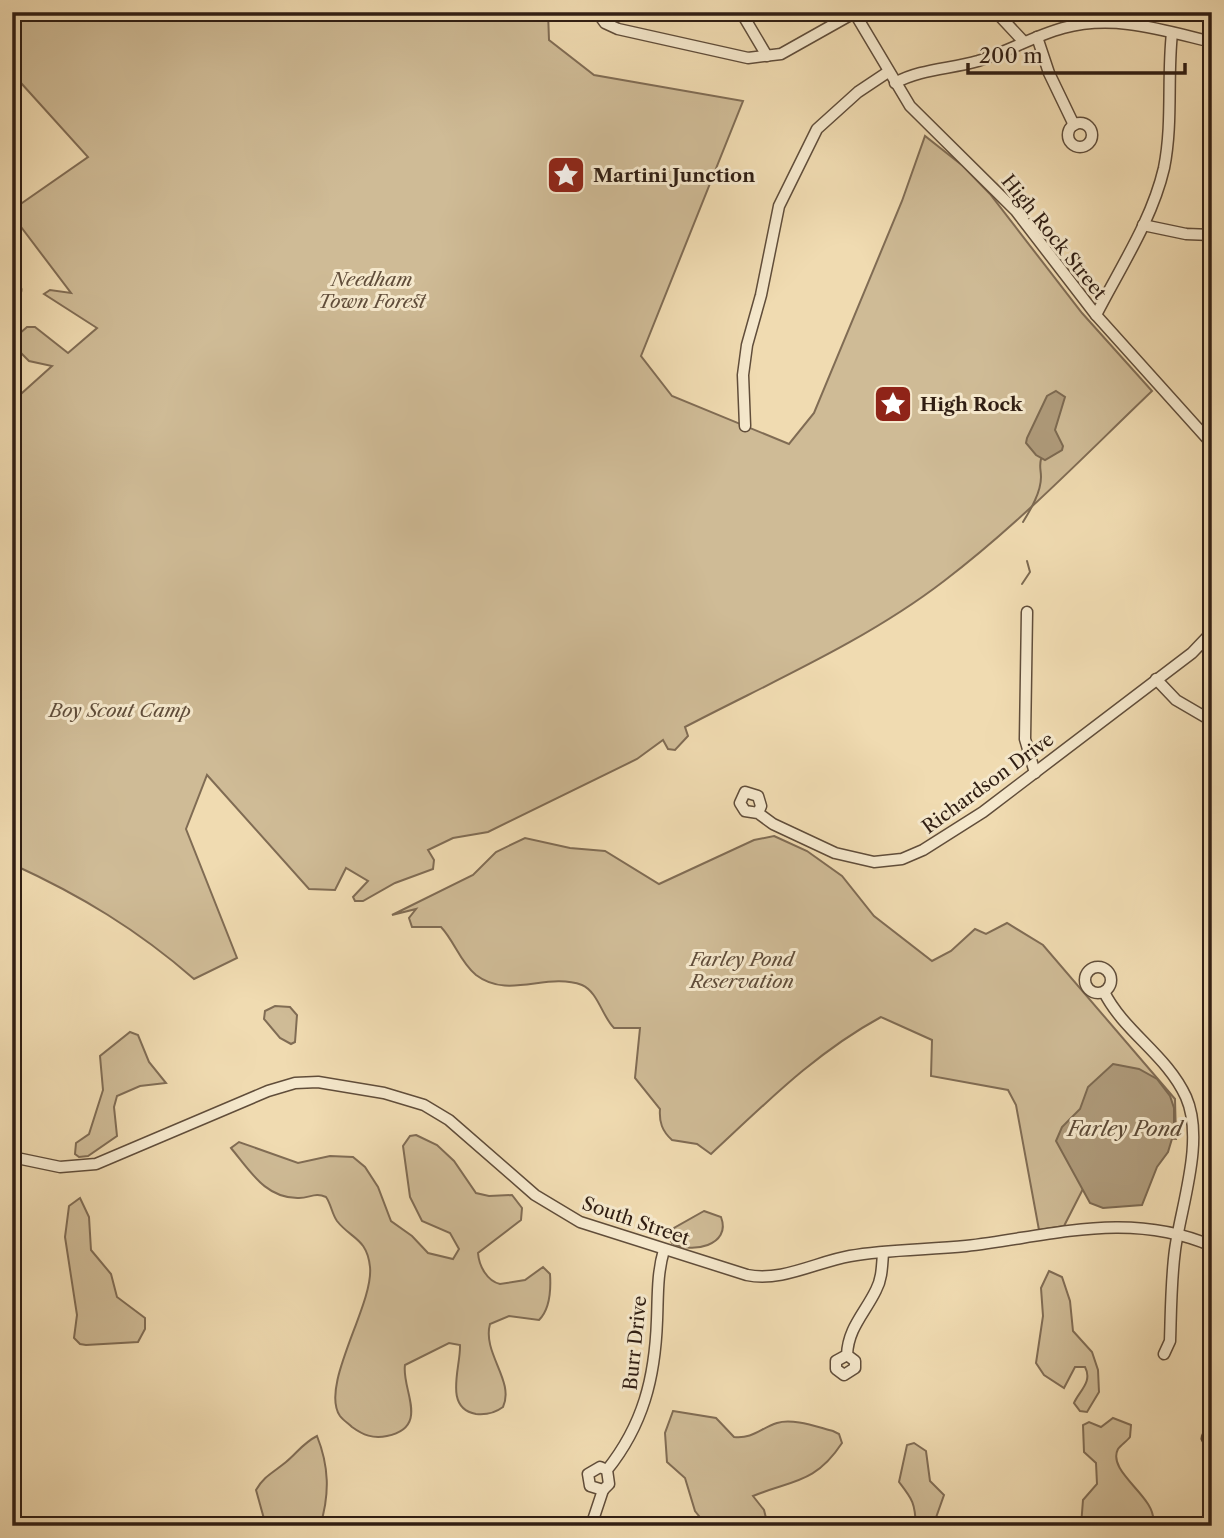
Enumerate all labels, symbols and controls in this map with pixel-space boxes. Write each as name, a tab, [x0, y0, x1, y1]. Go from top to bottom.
scale bar	[968, 32, 1186, 76]
text: 200 m	[979, 43, 1043, 68]
place icon: Martini Junction	[545, 154, 587, 196]
place label: Martini Junction	[593, 164, 755, 187]
street label: High Rock Street	[997, 170, 1112, 304]
park label: Needham Town Forest	[318, 268, 427, 313]
place icon: High Rock	[872, 383, 914, 425]
place label: High Rock	[920, 393, 1023, 416]
park label: Boy Scout Camp	[47, 699, 191, 722]
street label: Richardson Drive	[918, 728, 1058, 838]
park label: Farley Pond Reservation	[688, 948, 796, 993]
water label: Farley Pond	[1066, 1116, 1185, 1141]
street label: South Street	[579, 1192, 693, 1250]
street label: Burr Drive	[619, 1295, 651, 1391]

